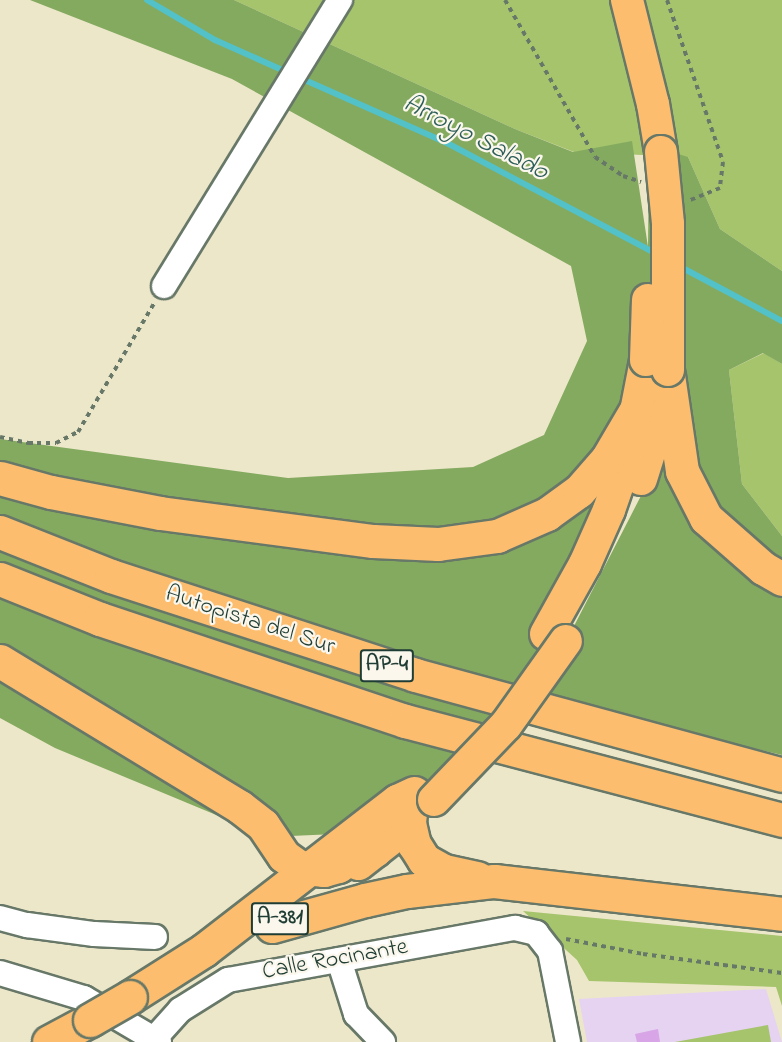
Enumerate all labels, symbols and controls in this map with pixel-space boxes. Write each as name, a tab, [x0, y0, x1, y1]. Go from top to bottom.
water label: Arroyo Salado	[397, 89, 553, 189]
street label: Autopista del Sur	[162, 580, 338, 662]
road number: AP-4	[358, 647, 416, 685]
road number: A-381	[250, 900, 310, 938]
street label: Calle Rocinante	[260, 933, 410, 987]

